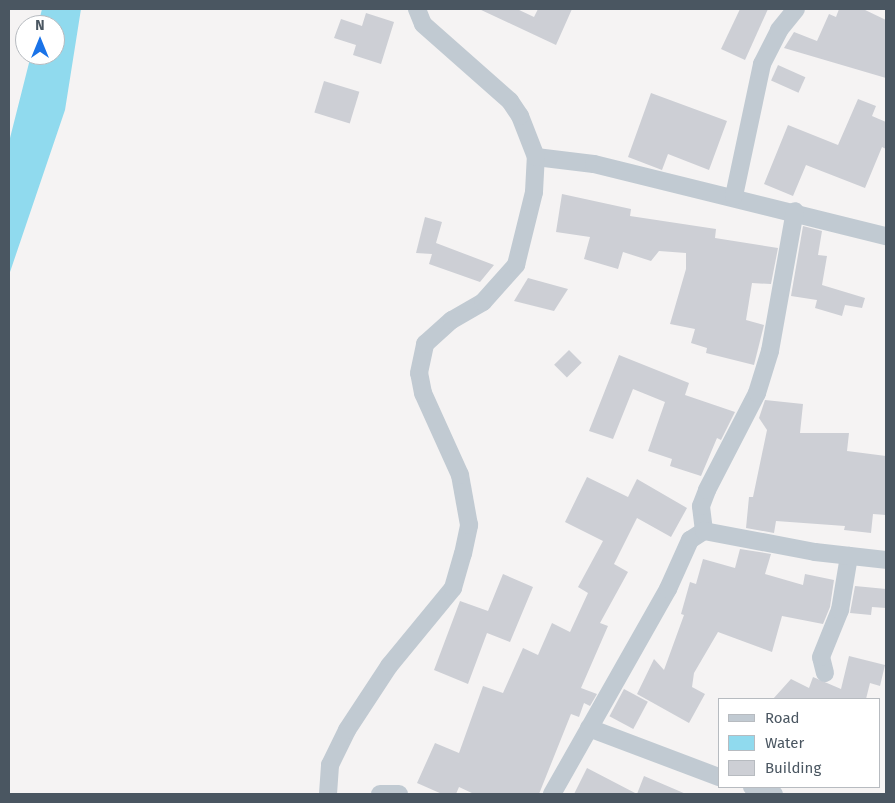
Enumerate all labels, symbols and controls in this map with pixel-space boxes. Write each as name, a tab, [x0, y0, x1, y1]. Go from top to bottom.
north arrow	[15, 15, 65, 65]
text: N	[35, 17, 45, 34]
legend	[718, 698, 880, 788]
text: Road	[765, 709, 800, 727]
text: Water	[765, 734, 804, 752]
text: Building	[765, 759, 821, 777]

